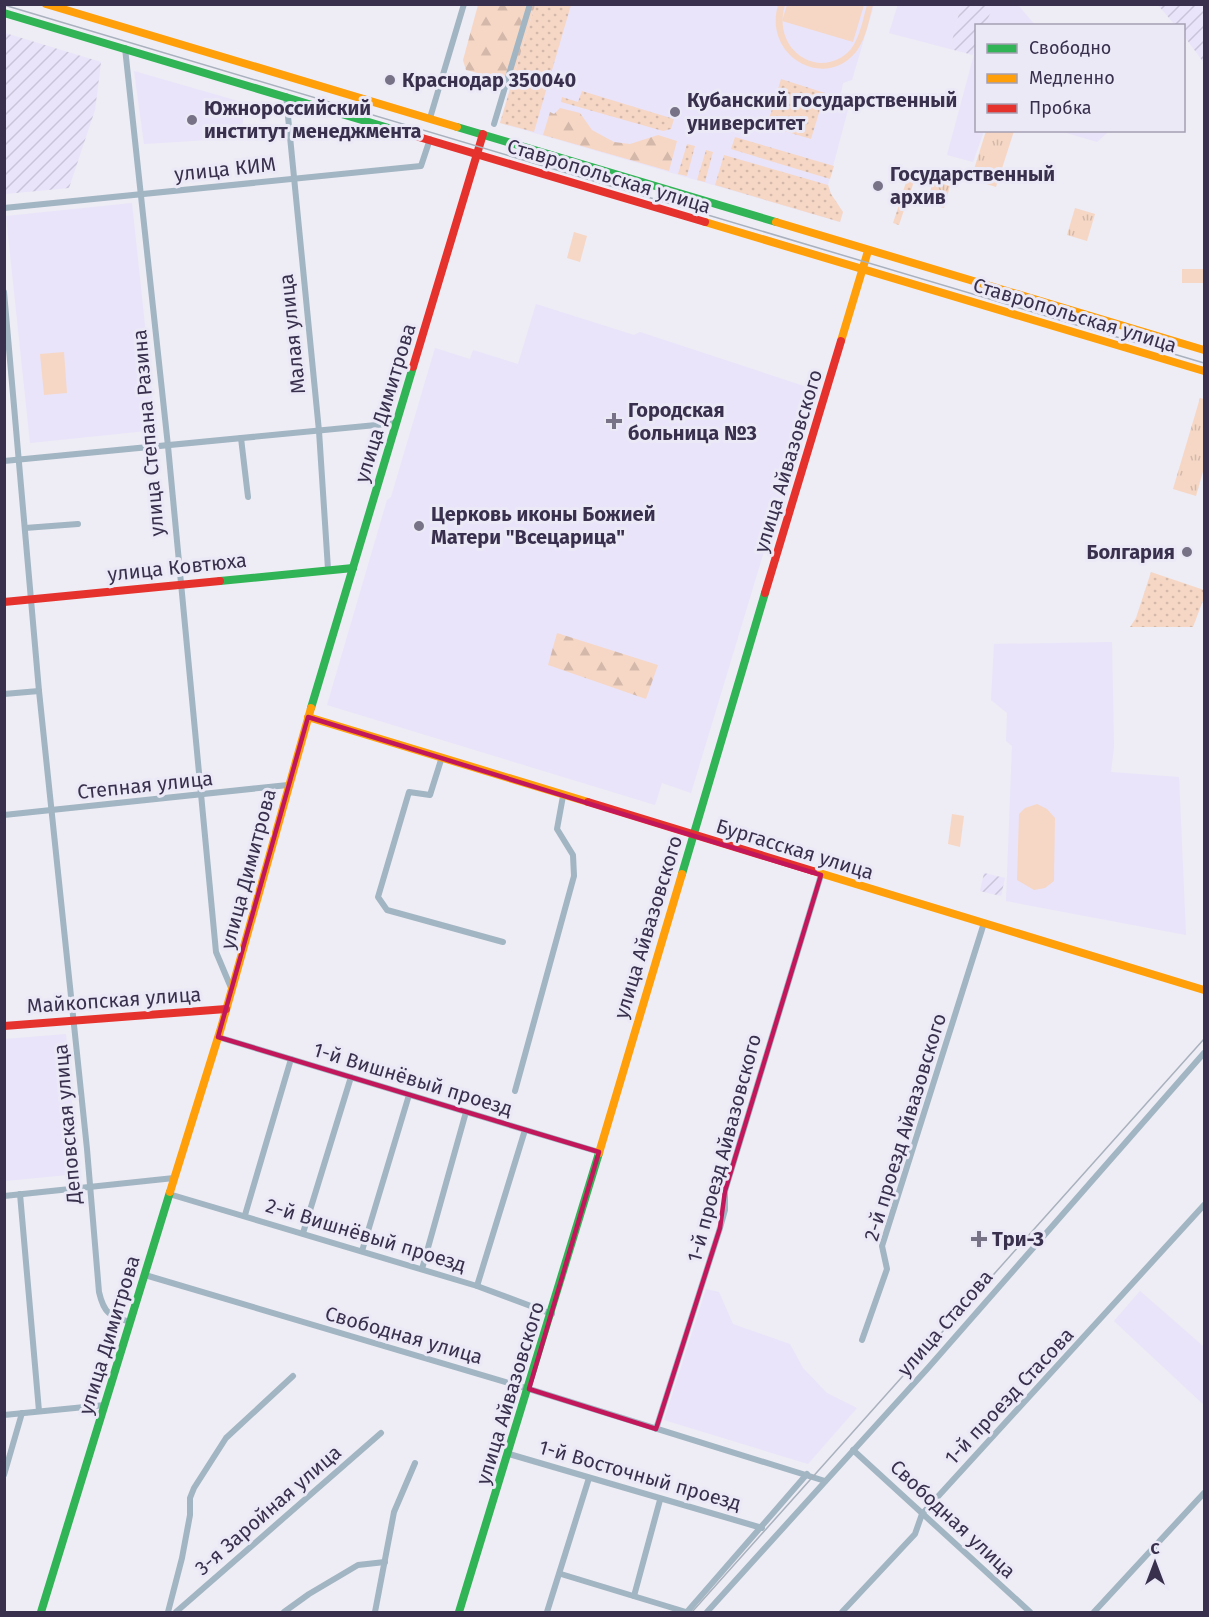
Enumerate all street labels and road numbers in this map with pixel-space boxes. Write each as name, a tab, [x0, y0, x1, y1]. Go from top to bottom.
street label: Ставропольская улица	[504, 134, 714, 218]
street label: улица КИМ	[173, 152, 277, 186]
street label: Малая улица	[274, 273, 310, 395]
street label: Ставропольская улица	[970, 273, 1180, 357]
street label: улица Димитрова	[349, 320, 421, 486]
street label: улица Степана Разина	[127, 329, 169, 537]
street label: улица Айвазовского	[749, 366, 827, 556]
street label: улица Ковтюха	[106, 548, 248, 586]
street label: Степная улица	[76, 766, 214, 804]
street label: улица Димитрова	[215, 786, 281, 952]
street label: Бургасская улица	[713, 814, 877, 884]
street label: улица Айвазовского	[609, 832, 687, 1022]
street label: Майкопская улица	[26, 982, 202, 1018]
street label: 2-й проезд Айвазовского	[859, 1010, 951, 1244]
street label: 1-й проезд Айвазовского	[682, 1031, 766, 1265]
street label: 1-й Вишнёвый проезд	[311, 1037, 515, 1121]
street label: Деповская улица	[48, 1043, 86, 1206]
street label: 2-й Вишнёвый проезд	[263, 1193, 469, 1277]
street label: улица Димитрова	[73, 1252, 145, 1418]
street label: улица Стасова	[892, 1265, 998, 1381]
street label: улица Айвазовского	[471, 1298, 549, 1488]
street label: Свободная улица	[322, 1301, 486, 1369]
street label: 1-й проезд Стасова	[939, 1323, 1079, 1469]
street label: 1-й Восточный проезд	[536, 1435, 744, 1515]
street label: 3-я Заройная улица	[190, 1440, 346, 1580]
street label: Свободная улица	[885, 1455, 1021, 1583]

